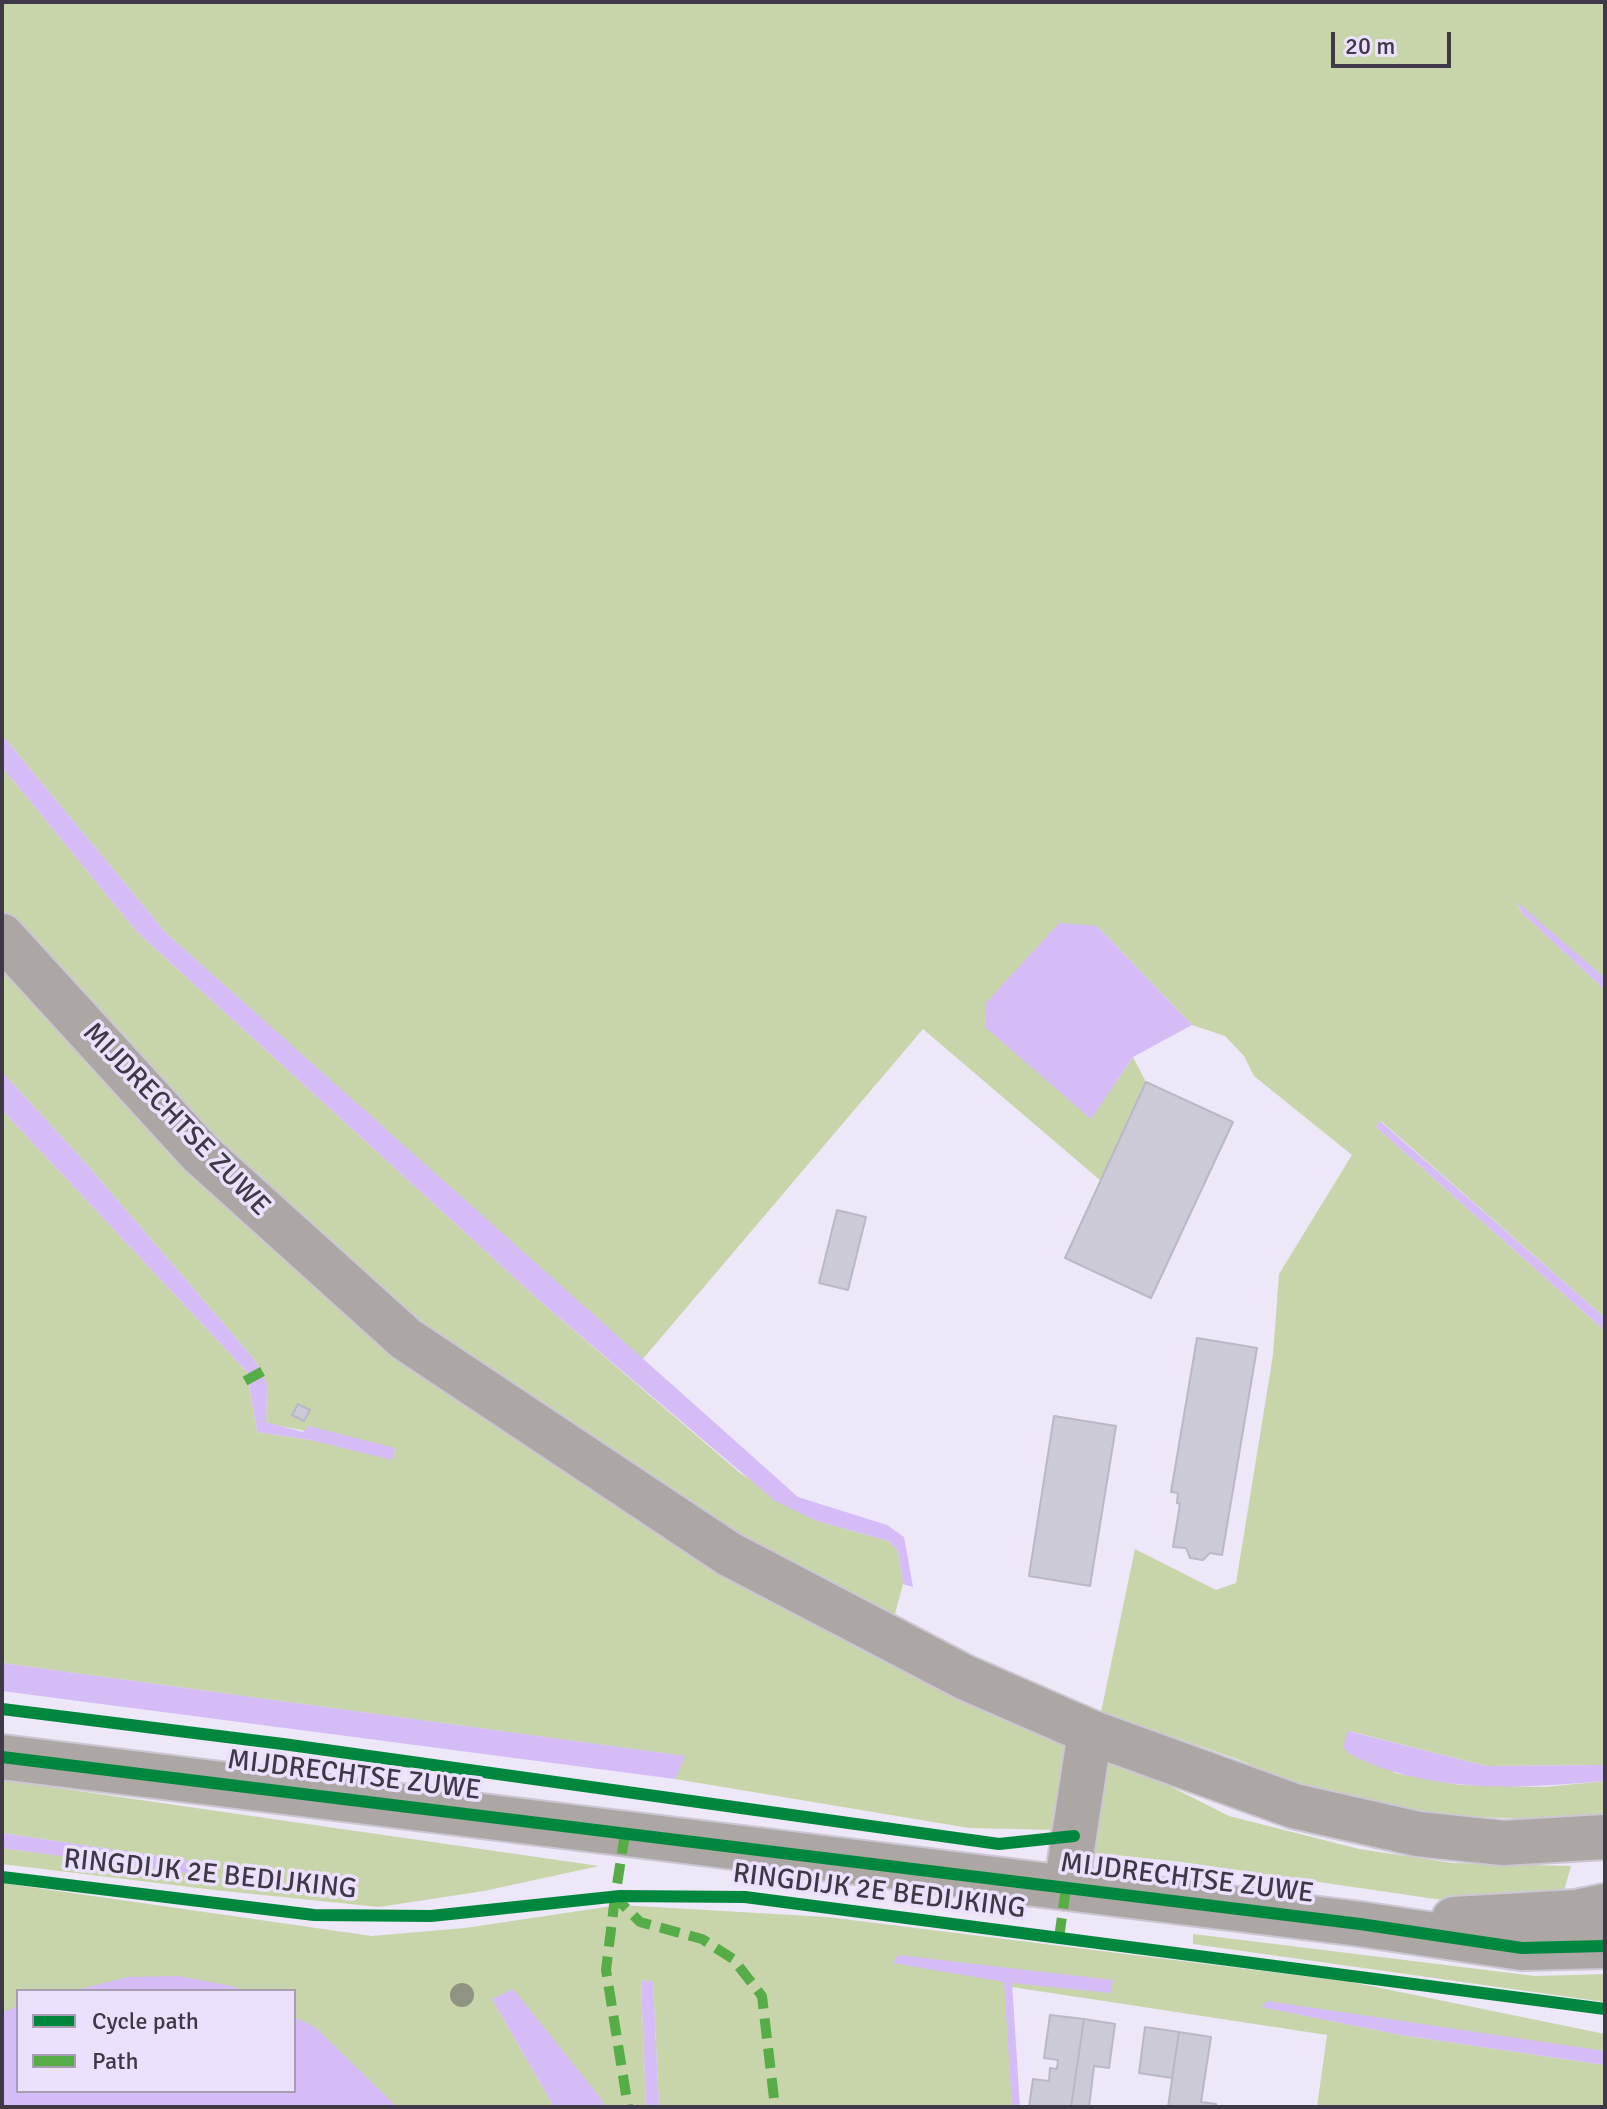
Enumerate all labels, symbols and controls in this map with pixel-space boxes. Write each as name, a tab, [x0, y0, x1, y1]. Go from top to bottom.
scale bar	[1335, 16, 1455, 66]
text: 20 m	[1345, 31, 1395, 61]
street label: MIJDRECHTSE ZUWE	[75, 1017, 277, 1223]
street label: MIJDRECHTSE ZUWE	[225, 1744, 483, 1808]
street label: RINGDIJK 2E BEDIJKING	[62, 1843, 358, 1907]
street label: MIJDRECHTSE ZUWE	[1058, 1847, 1316, 1911]
street label: RINGDIJK 2E BEDIJKING	[731, 1857, 1027, 1927]
legend	[16, 1989, 296, 2093]
text: Cycle path	[92, 2006, 199, 2036]
text: Path	[92, 2046, 138, 2076]

